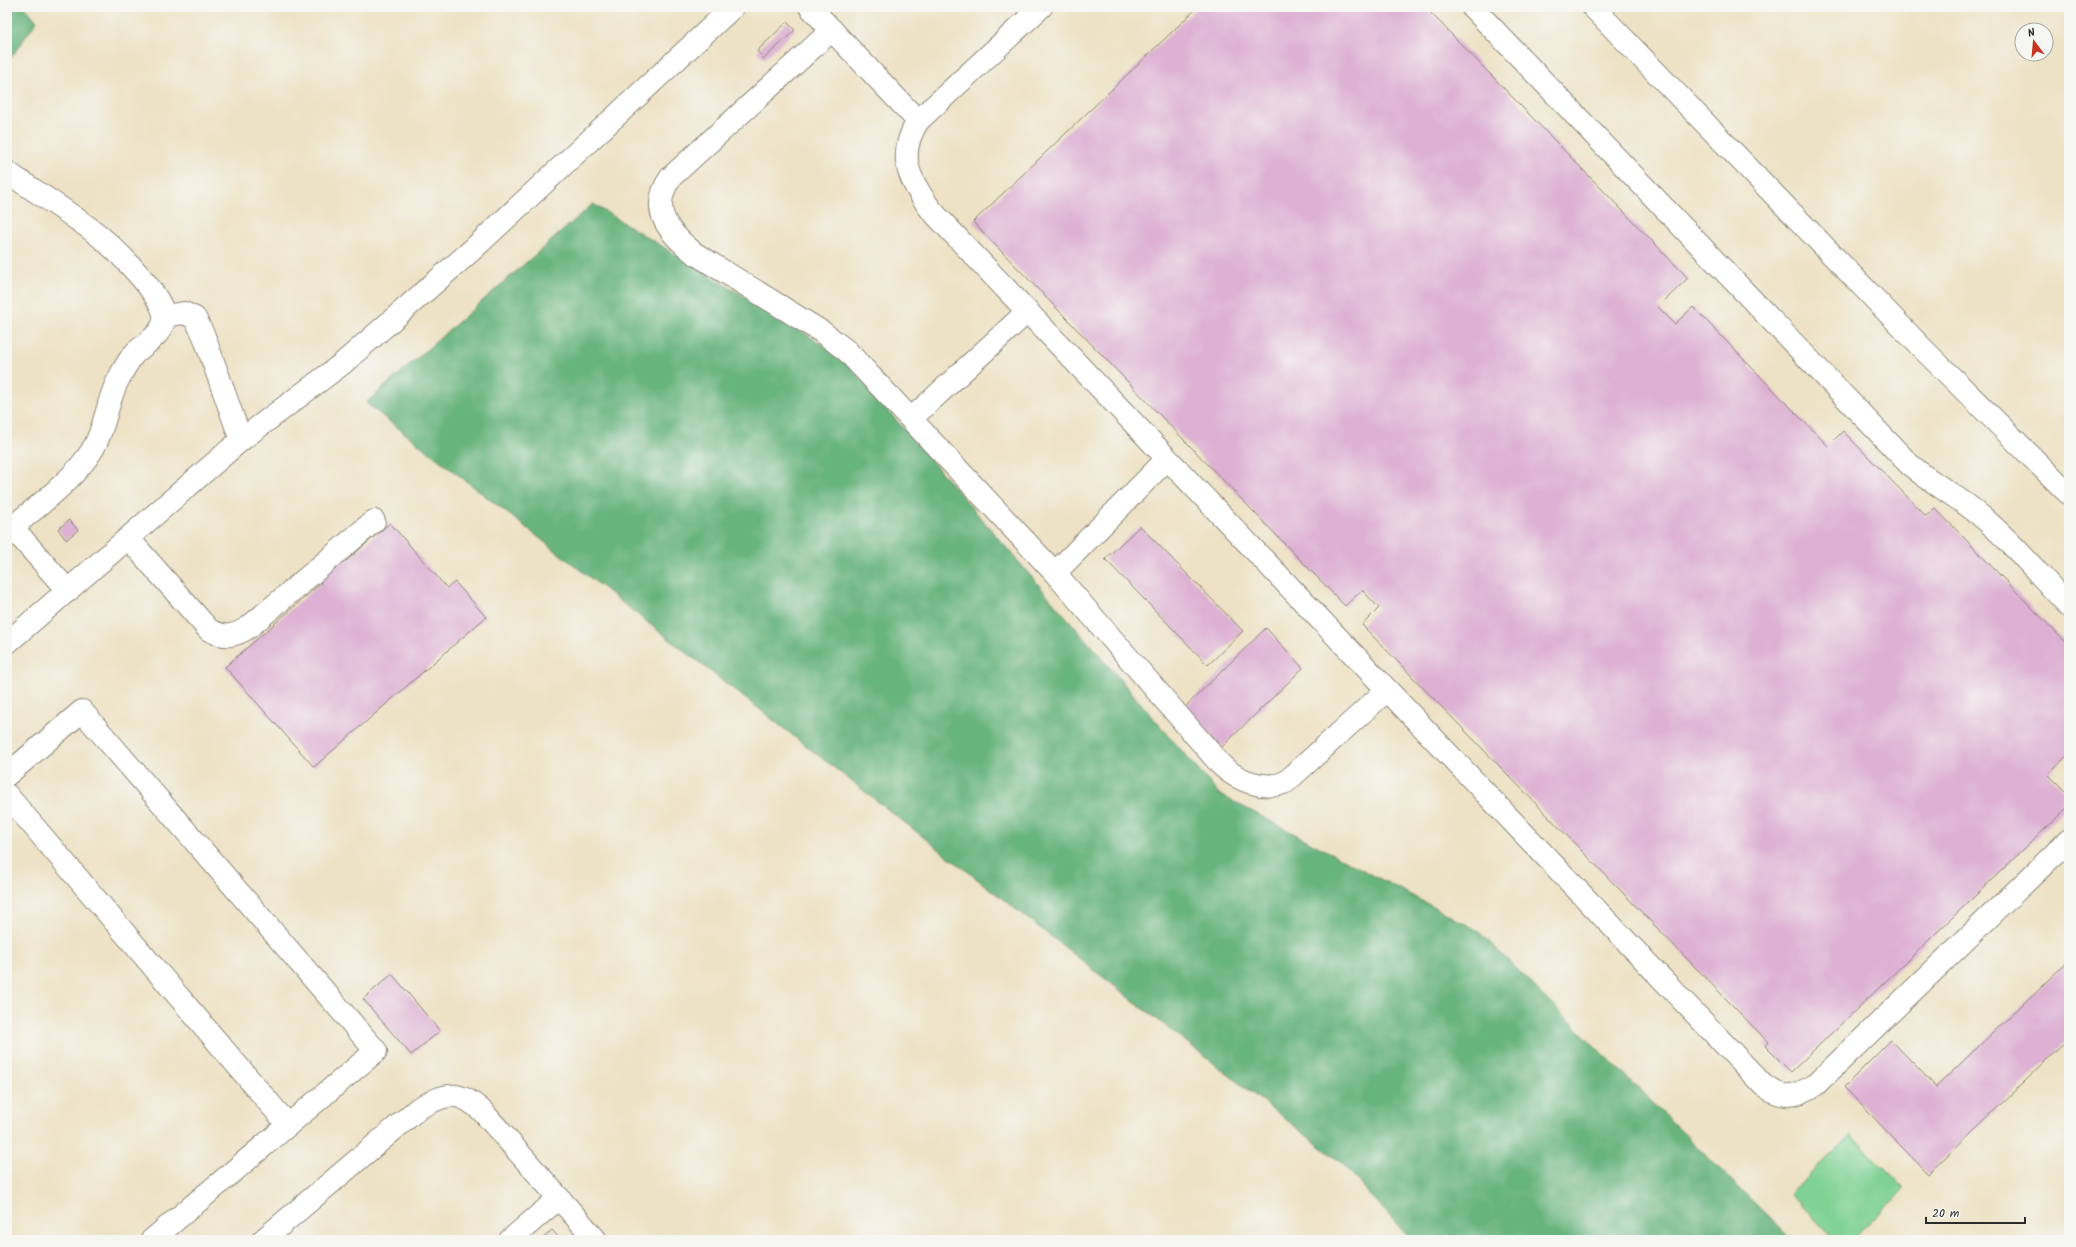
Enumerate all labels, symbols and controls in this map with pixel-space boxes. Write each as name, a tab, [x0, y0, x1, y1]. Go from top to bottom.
north arrow	[2014, 22, 2054, 62]
text: N	[2026, 24, 2037, 43]
scale bar	[1926, 1199, 2025, 1225]
text: 20 m	[1932, 1204, 1960, 1223]

